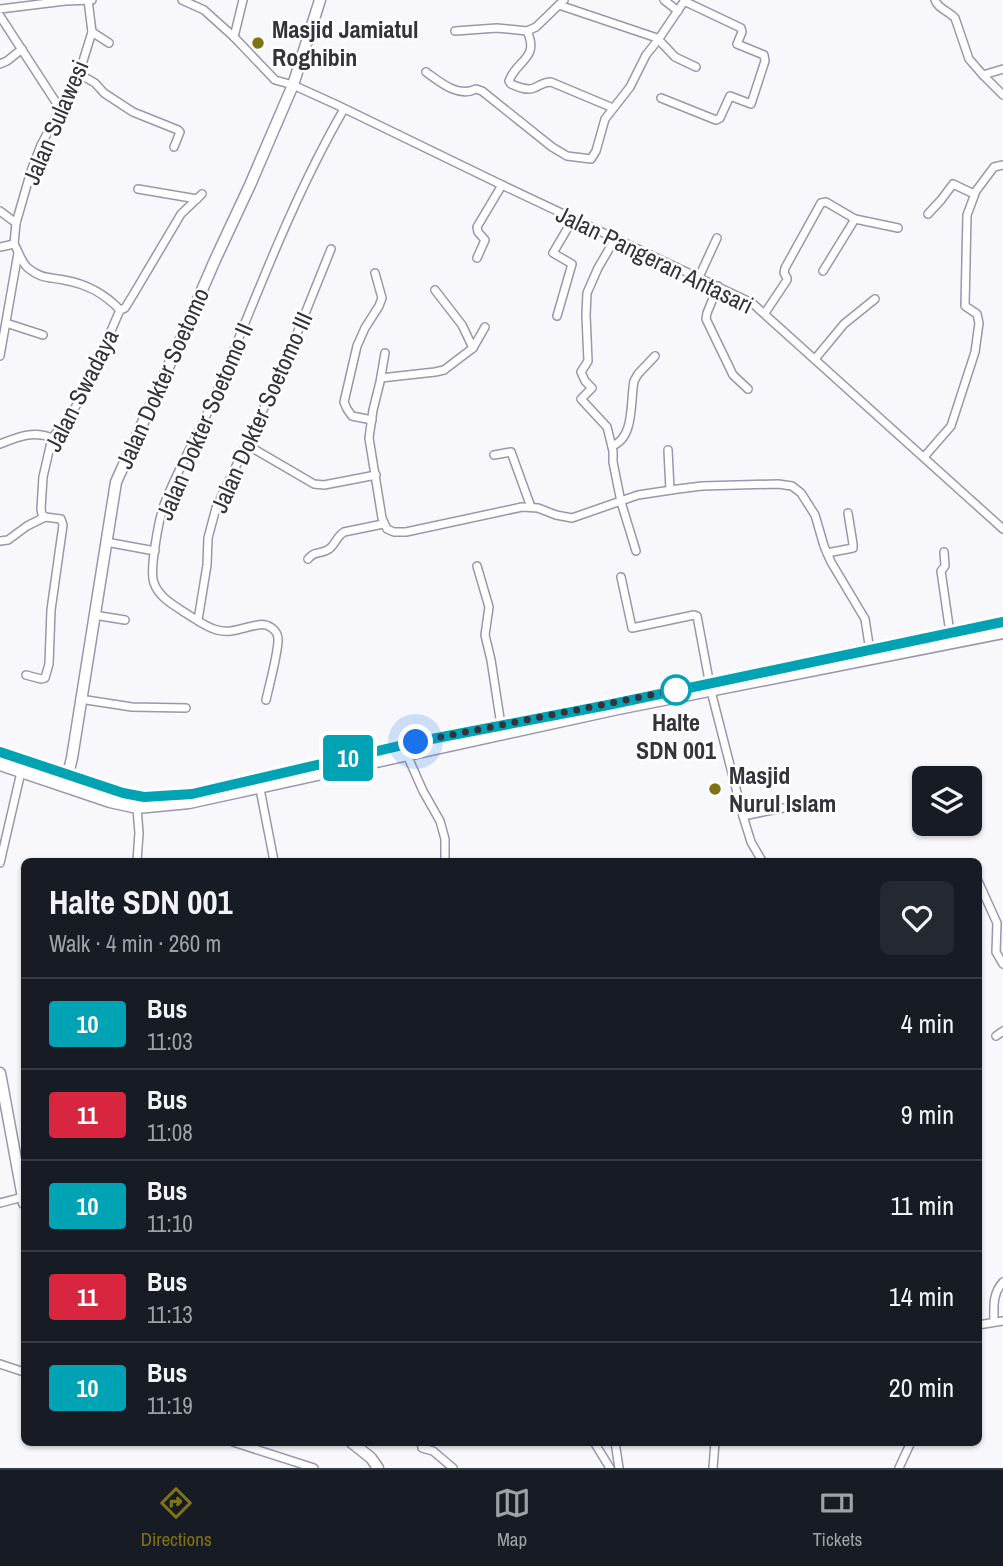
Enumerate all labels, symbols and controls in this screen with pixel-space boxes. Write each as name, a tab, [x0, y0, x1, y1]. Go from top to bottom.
place label: Masjid Jamiatul Roghibin	[272, 13, 419, 73]
marker: Masjid Jamiatul Roghibin	[250, 35, 266, 51]
street label: Jalan Sulawesi	[14, 55, 96, 189]
street label: Jalan Pangeran Antasari	[551, 197, 759, 321]
street label: Jalan Dokter Soetomo	[108, 283, 216, 473]
street label: Jalan Dokter Soetomo III	[204, 307, 318, 517]
street label: Jalan Dokter Soetomo II	[149, 318, 259, 524]
street label: Jalan Swadaya	[36, 323, 126, 457]
marker: Halte SDN 001	[661, 675, 691, 705]
place label: Halte SDN 001	[636, 706, 716, 766]
your location	[398, 724, 433, 759]
line badge: 10	[316, 735, 380, 781]
text: 10	[337, 742, 359, 774]
place label: Masjid Nurul Islam	[729, 759, 836, 819]
map controls	[912, 766, 982, 836]
button: layers	[912, 766, 982, 836]
marker: Masjid Nurul Islam	[707, 781, 723, 797]
text: Halte SDN 001	[49, 880, 232, 924]
button: heart	[880, 881, 954, 955]
text: Walk · 4 min · 260 m	[49, 928, 221, 959]
text: Bus	[147, 991, 187, 1026]
text: 4 min	[901, 1006, 954, 1041]
text: 10	[77, 1008, 98, 1040]
text: 11:03	[147, 1026, 193, 1057]
text: Bus	[147, 1082, 187, 1117]
text: 9 min	[901, 1097, 954, 1132]
text: 11	[77, 1099, 98, 1131]
text: 11:08	[147, 1117, 193, 1148]
text: Bus	[147, 1173, 187, 1208]
text: 11 min	[890, 1188, 954, 1223]
text: 10	[77, 1190, 98, 1222]
text: 11:10	[147, 1208, 193, 1239]
text: Bus	[147, 1264, 187, 1299]
text: 14 min	[889, 1279, 954, 1314]
text: 11	[77, 1281, 98, 1313]
text: 11:13	[147, 1299, 193, 1330]
text: Bus	[147, 1355, 187, 1390]
text: 20 min	[889, 1370, 954, 1405]
text: 10	[77, 1372, 98, 1404]
text: 11:19	[147, 1390, 193, 1421]
tab: Directions	[141, 1484, 212, 1552]
tab: Map	[493, 1484, 531, 1552]
tab: Tickets	[812, 1484, 862, 1552]

